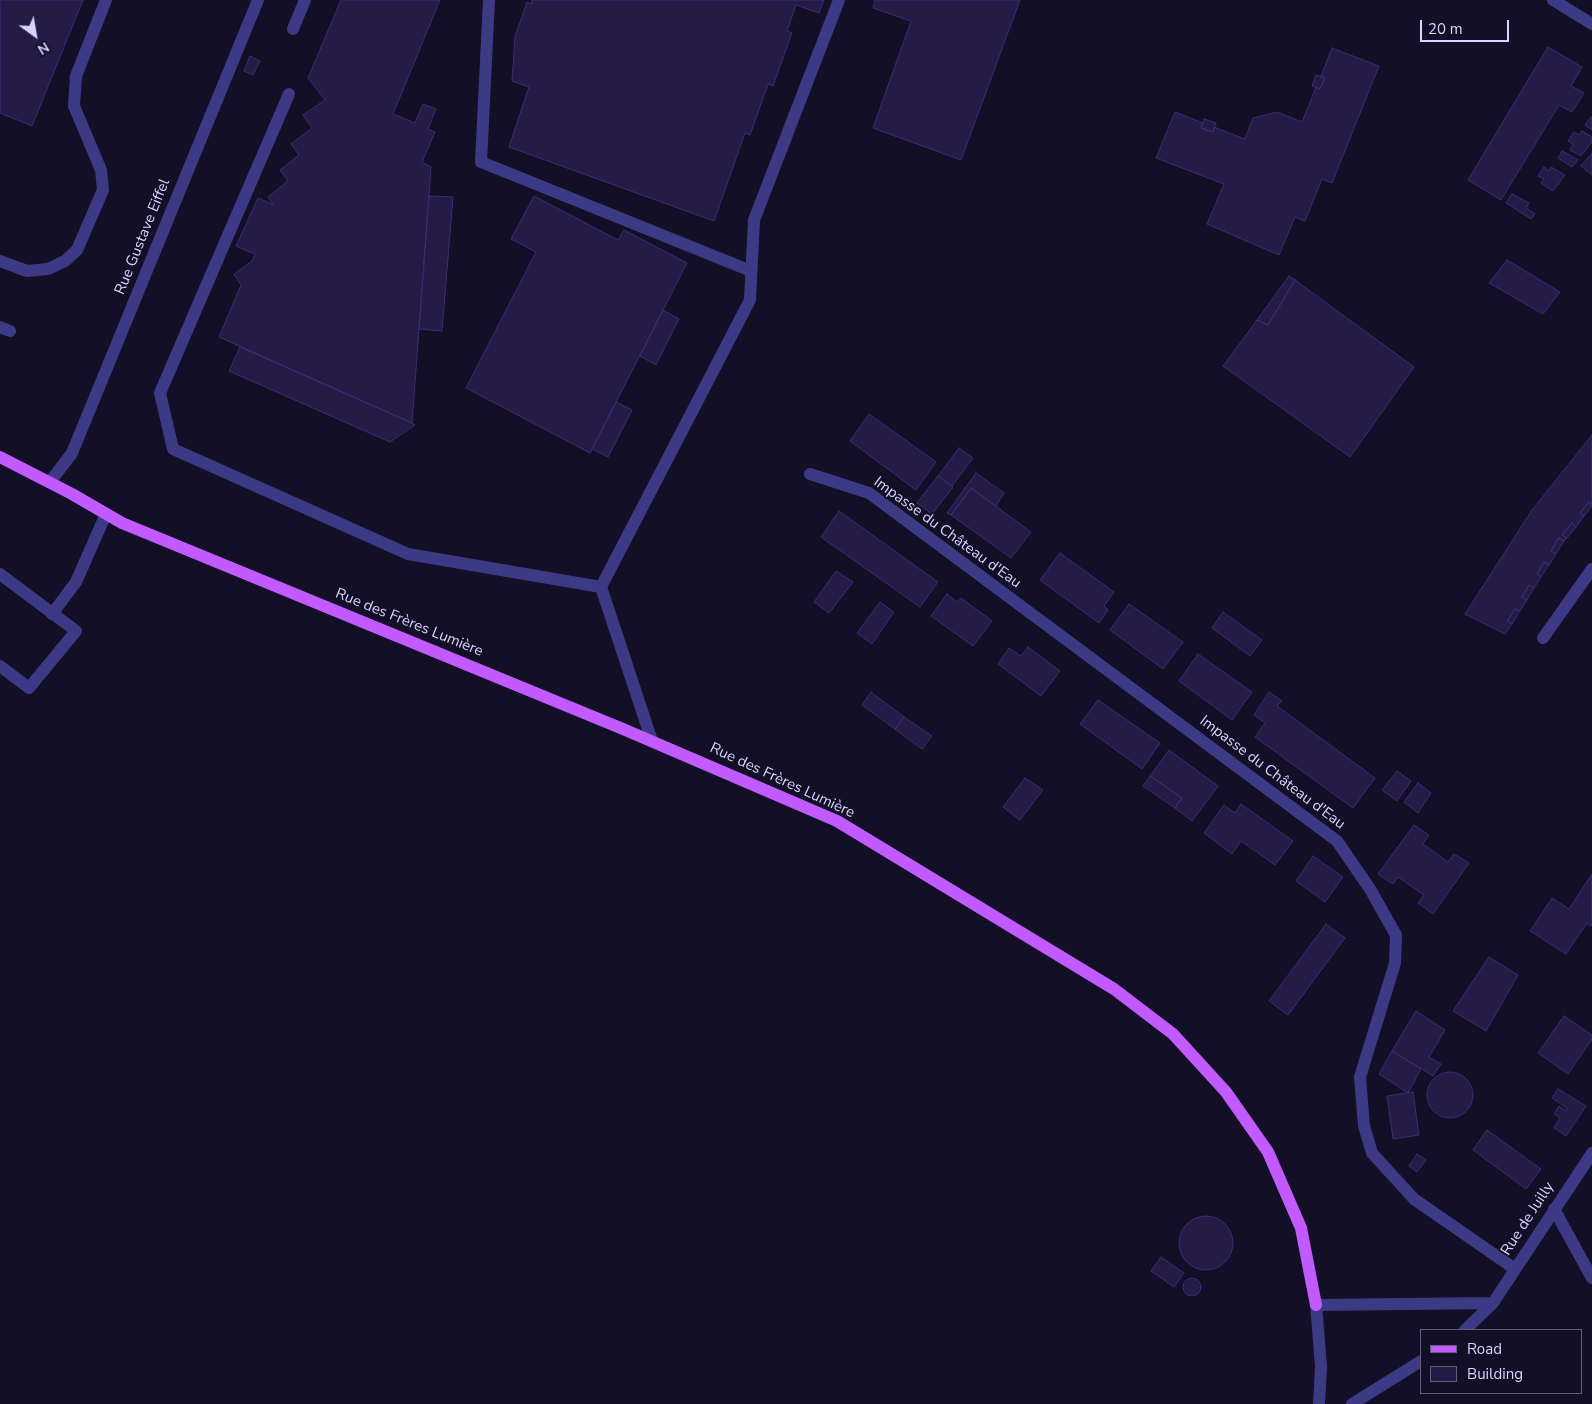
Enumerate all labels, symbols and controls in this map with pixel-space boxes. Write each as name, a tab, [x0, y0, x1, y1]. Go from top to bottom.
north arrow	[10, 10, 60, 60]
scale bar	[1422, 10, 1511, 42]
text: 20 m	[1428, 19, 1463, 39]
text: N	[34, 37, 53, 59]
street label: Rue Gustave Eiffel	[112, 176, 174, 298]
street label: Impasse du Château d'Eau	[870, 474, 1024, 592]
street label: Rue des Frères Lumière	[333, 585, 485, 661]
street label: Impasse du Château d'Eau	[1196, 712, 1348, 834]
street label: Rue des Frères Lumière	[707, 740, 857, 822]
street label: Rue de Juilly	[1498, 1179, 1558, 1259]
legend	[1420, 1329, 1582, 1394]
text: Road	[1467, 1339, 1502, 1359]
text: Building	[1467, 1364, 1523, 1384]

